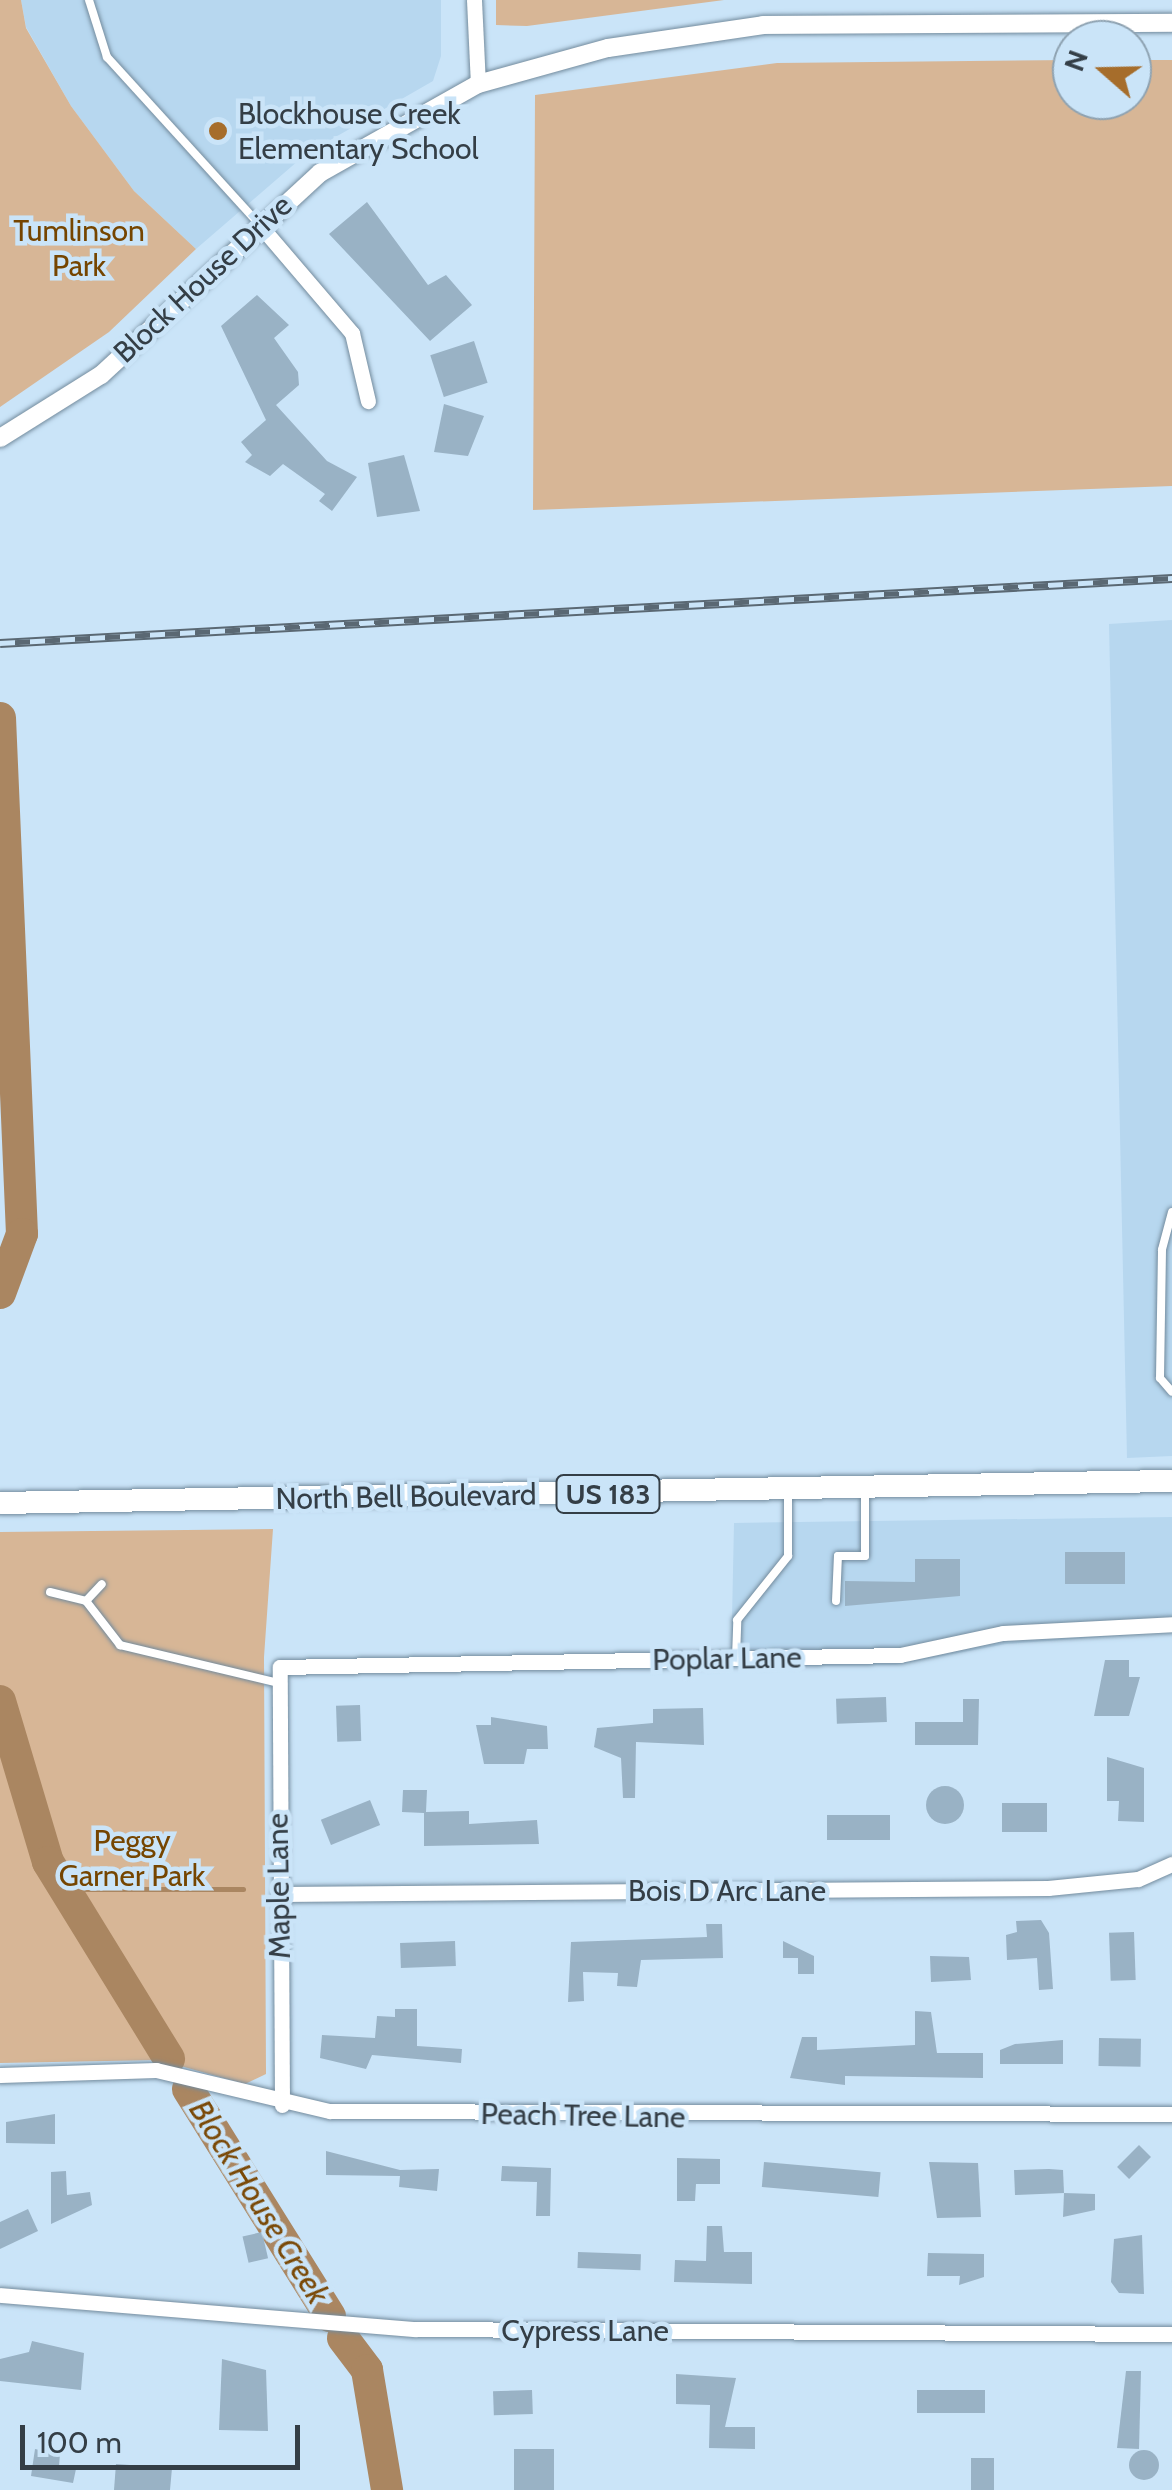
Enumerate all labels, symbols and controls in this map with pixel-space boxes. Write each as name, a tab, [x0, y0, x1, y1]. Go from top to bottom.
north arrow	[1052, 20, 1152, 120]
text: N	[1056, 45, 1095, 76]
place label: Blockhouse Creek Elementary School	[238, 96, 478, 166]
marker: Blockhouse Creek Elementary School	[207, 120, 229, 142]
street label: Block House Drive	[107, 187, 299, 371]
park label: Tumlinson Park	[13, 213, 145, 284]
road number: US 183	[556, 1471, 660, 1517]
street label: North Bell Boulevard	[275, 1477, 537, 1517]
street label: Poplar Lane	[652, 1640, 802, 1678]
street label: Maple Lane	[260, 1813, 298, 1959]
park label: Peggy Garner Park	[59, 1823, 205, 1894]
street label: Bois D Arc Lane	[628, 1873, 826, 1909]
water label: Block House Creek	[181, 2093, 337, 2311]
street label: Peach Tree Lane	[480, 2096, 686, 2136]
street label: Cypress Lane	[501, 2313, 669, 2349]
scale bar	[25, 2405, 305, 2467]
text: 100 m	[37, 2424, 122, 2461]

